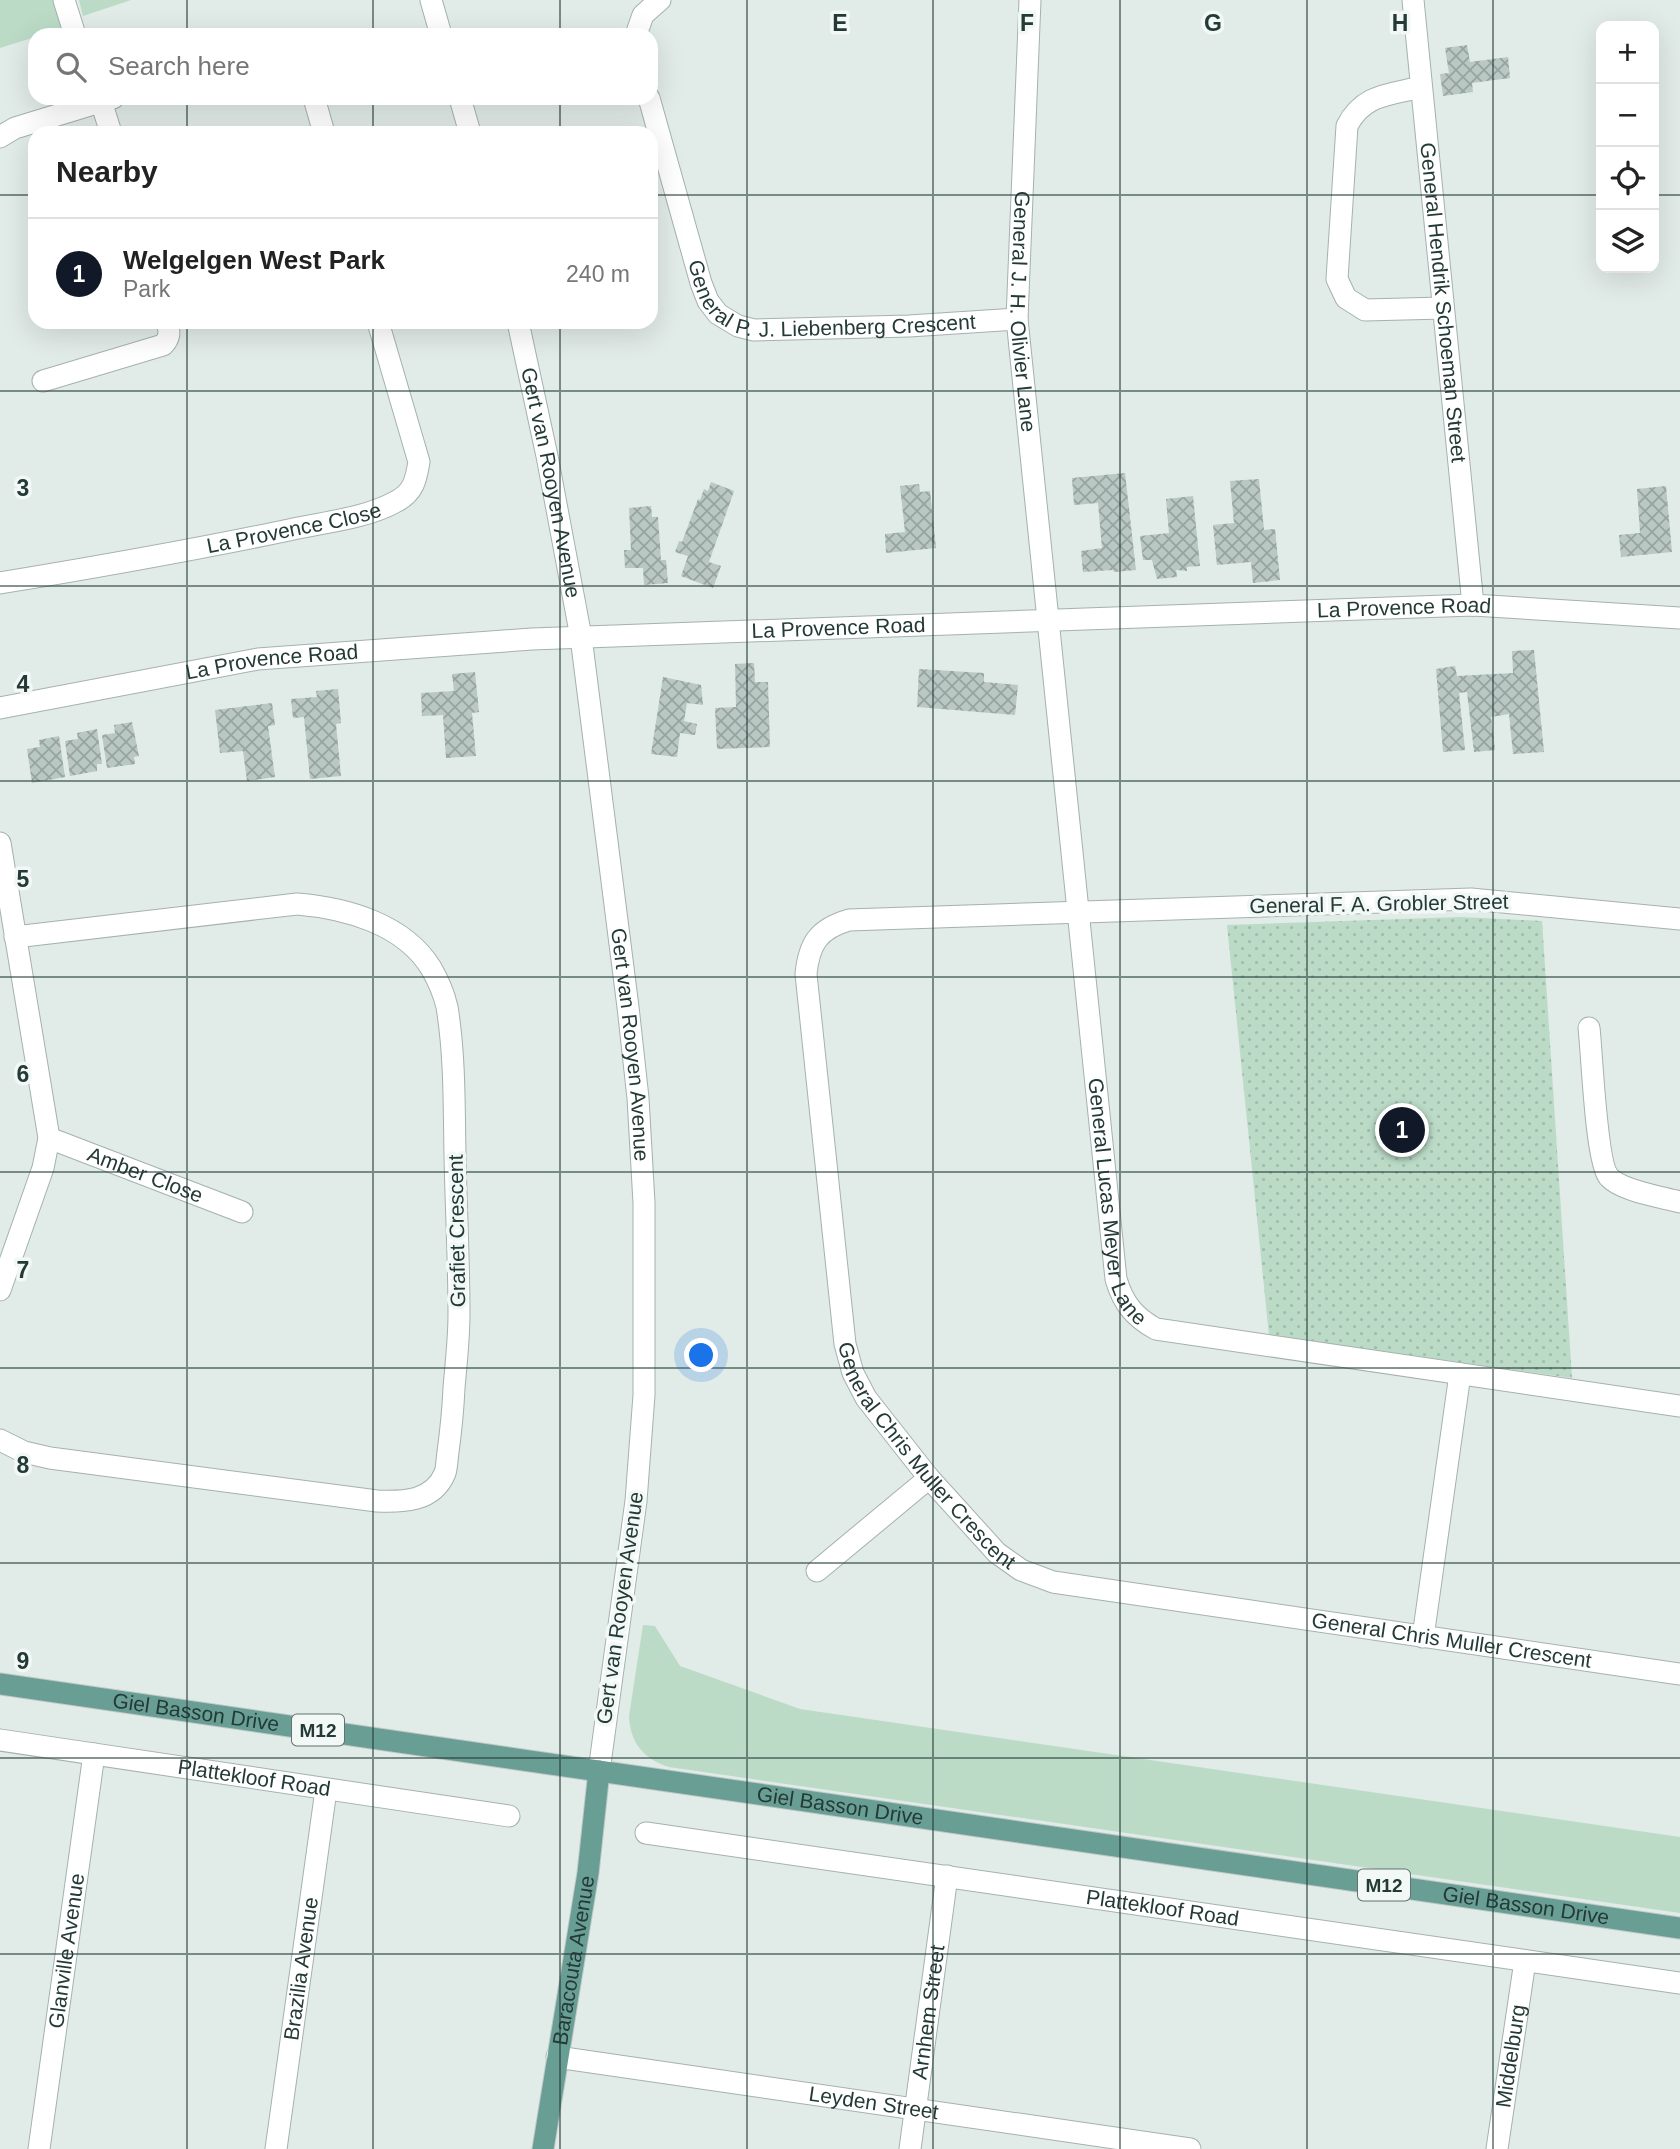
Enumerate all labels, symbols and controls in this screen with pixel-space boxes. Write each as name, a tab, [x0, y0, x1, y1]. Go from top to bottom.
text: E	[832, 10, 848, 36]
text: F	[1020, 10, 1034, 36]
text: G	[1204, 10, 1222, 36]
text: H	[1392, 10, 1408, 36]
map controls	[1596, 21, 1659, 273]
button: +	[1596, 21, 1659, 84]
search box	[28, 28, 658, 105]
icon: search	[52, 48, 90, 86]
text: Search here	[108, 51, 250, 81]
button: −	[1596, 84, 1659, 147]
street label: General Hendrik Schoeman Street	[1416, 141, 1471, 464]
button: locate	[1596, 147, 1659, 210]
text: Nearby	[56, 155, 158, 188]
street label: General J. H. Olivier Lane	[1006, 190, 1041, 433]
button: layers	[1596, 210, 1659, 273]
text: Welgelgen West Park	[123, 245, 385, 275]
street label: General P. J. Liebenberg Crescent	[684, 257, 976, 341]
text: 1	[73, 261, 85, 287]
text: 240 m	[566, 261, 630, 287]
text: Park	[123, 276, 170, 302]
street label: Gert van Rooyen Avenue	[517, 365, 585, 600]
text: 3	[17, 475, 29, 501]
street label: La Provence Close	[205, 498, 384, 557]
street label: La Provence Road	[1317, 593, 1492, 622]
street label: La Provence Road	[751, 613, 926, 642]
street label: La Provence Road	[183, 640, 359, 684]
text: 4	[17, 671, 30, 697]
text: 5	[17, 866, 30, 892]
street label: General F. A. Grobler Street	[1249, 890, 1509, 917]
street label: Gert van Rooyen Avenue	[607, 927, 654, 1162]
text: 6	[17, 1061, 29, 1087]
street label: General Lucas Meyer Lane	[1084, 1077, 1151, 1330]
pin: 1	[1379, 1104, 1425, 1156]
street label: Amber Close	[85, 1142, 206, 1207]
street label: Grafiet Crescent	[444, 1154, 469, 1308]
text: 7	[17, 1257, 29, 1283]
your location	[684, 1338, 718, 1372]
street label: General Chris Muller Crescent	[834, 1339, 1020, 1573]
text: 8	[17, 1452, 30, 1478]
street label: Gert van Rooyen Avenue	[592, 1490, 647, 1726]
street label: General Chris Muller Crescent	[1310, 1608, 1593, 1672]
text: 9	[17, 1648, 29, 1674]
street label: Giel Basson Drive	[111, 1688, 281, 1735]
road number: M12	[292, 1714, 344, 1746]
street label: Plattekloof Road	[176, 1755, 332, 1800]
street label: Giel Basson Drive	[755, 1782, 925, 1829]
road number: M12	[1358, 1870, 1410, 1900]
street label: Glanville Avenue	[44, 1872, 88, 2030]
street label: Baracouta Avenue	[548, 1874, 598, 2047]
street label: Giel Basson Drive	[1441, 1882, 1611, 1929]
street label: Plattekloof Road	[1085, 1885, 1241, 1930]
street label: Brazilia Avenue	[279, 1896, 322, 2042]
street label: Arnhem Street	[908, 1943, 949, 2081]
street label: Middelburg	[1491, 2003, 1529, 2109]
street label: Leyden Street	[807, 2082, 940, 2123]

